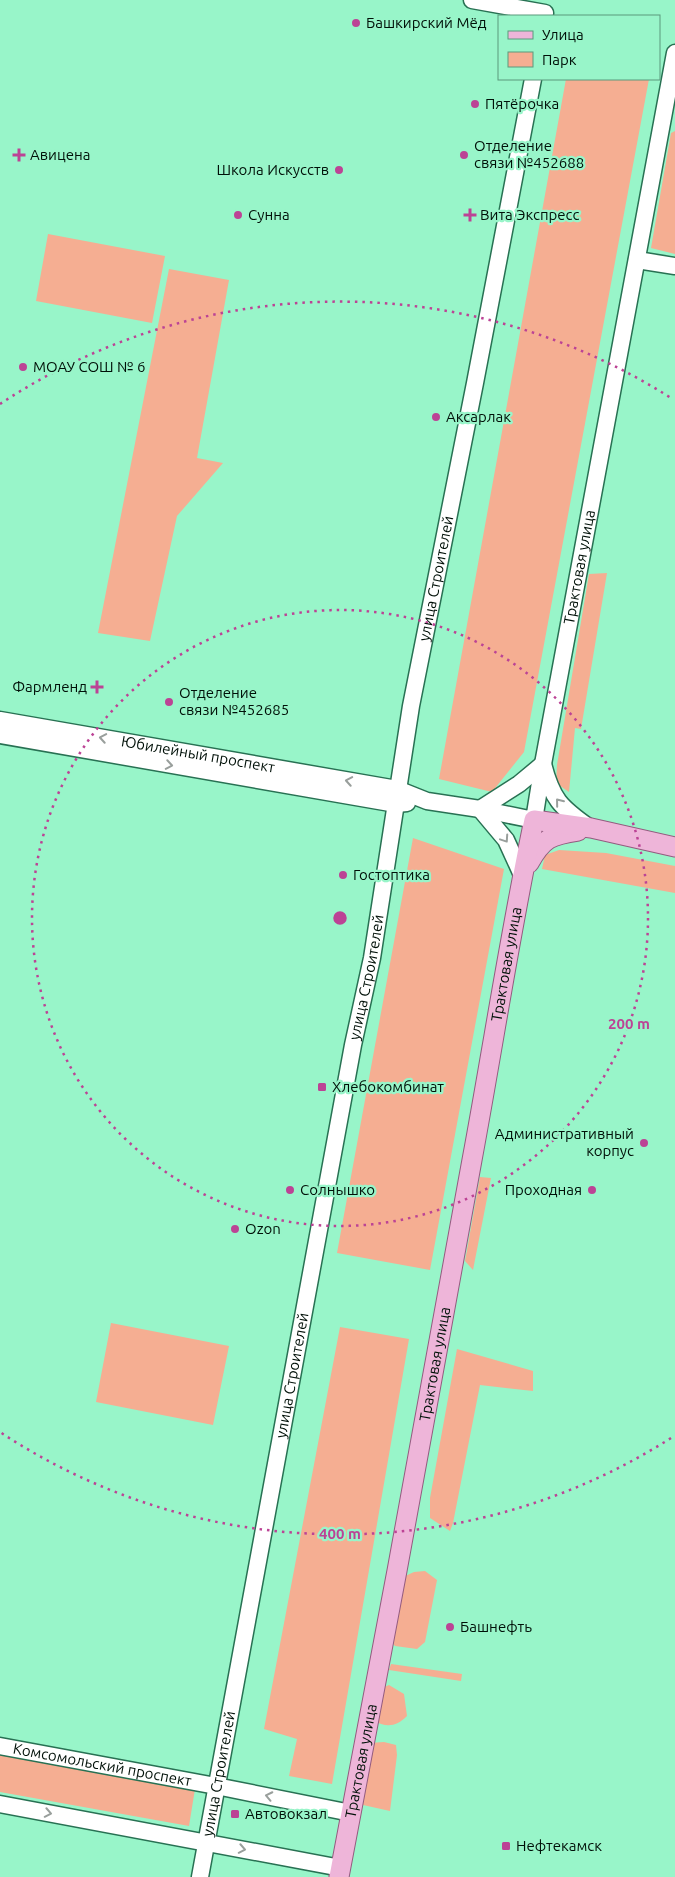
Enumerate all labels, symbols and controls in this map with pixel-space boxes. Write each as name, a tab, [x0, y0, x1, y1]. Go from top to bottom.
place label: Башкирский Мёд	[366, 14, 487, 31]
legend	[498, 15, 660, 80]
marker: Башкирский Мёд	[350, 17, 362, 29]
text: Улица	[542, 26, 584, 43]
text: Парк	[542, 51, 577, 68]
place label: Пятёрочка	[485, 95, 559, 112]
marker: Пятёрочка	[469, 98, 481, 110]
place label: Отделение связи №452688	[474, 137, 584, 171]
place label: Авицена	[30, 146, 90, 163]
marker: Авицена	[12, 148, 26, 162]
marker: Отделение связи №452688	[458, 149, 470, 161]
place label: Школа Искусств	[217, 161, 329, 178]
marker: Школа Искусств	[333, 164, 345, 176]
place label: Сунна	[248, 206, 290, 223]
place label: Вита Экспресс	[480, 206, 580, 223]
marker: Сунна	[232, 209, 244, 221]
marker: Вита Экспресс	[464, 209, 476, 221]
place label: МОАУ СОШ № 6	[33, 358, 146, 375]
marker: МОАУ СОШ № 6	[17, 361, 29, 373]
place label: Аксарлак	[446, 408, 511, 425]
marker: Аксарлак	[430, 411, 442, 423]
street label: Трактовая улица	[560, 508, 598, 626]
street label: улица Строителей	[415, 514, 457, 643]
place label: Фармленд	[12, 678, 87, 695]
marker: Фармленд	[91, 681, 103, 693]
place label: Отделение связи №452685	[179, 684, 289, 718]
marker: Отделение связи №452685	[163, 696, 175, 708]
street label: Юбилейный проспект	[120, 732, 277, 776]
one-way arrow	[99, 733, 107, 743]
one-way arrow	[164, 759, 173, 769]
one-way arrow	[345, 777, 354, 787]
one-way arrow	[556, 799, 564, 808]
one-way arrow	[499, 834, 509, 843]
place label: Гостоптика	[353, 866, 430, 883]
marker: Гостоптика	[337, 869, 349, 881]
street label: Трактовая улица	[488, 905, 525, 1023]
centre of rings	[331, 909, 349, 927]
street label: улица Строителей	[345, 913, 387, 1042]
text: 200 m	[608, 1015, 650, 1032]
place label: Хлебокомбинат	[332, 1078, 444, 1095]
marker: Хлебокомбинат	[316, 1081, 328, 1093]
place label: Административный корпус	[495, 1125, 634, 1159]
marker: Административный корпус	[638, 1137, 650, 1149]
place label: Солнышко	[300, 1181, 375, 1198]
place label: Проходная	[505, 1181, 582, 1198]
marker: Солнышко	[284, 1184, 296, 1196]
marker: Проходная	[586, 1184, 598, 1196]
place label: Ozon	[245, 1220, 281, 1237]
marker: Ozon	[229, 1223, 241, 1235]
street label: Трактовая улица	[416, 1305, 453, 1423]
street label: улица Строителей	[272, 1311, 312, 1440]
text: 400 m	[319, 1525, 361, 1542]
place label: Башнефть	[460, 1618, 532, 1635]
marker: Башнефть	[444, 1621, 456, 1633]
street label: Трактовая улица	[341, 1702, 380, 1820]
street label: улица Строителей	[199, 1709, 238, 1838]
street label: Комсомольский проспект	[12, 1740, 193, 1789]
one-way arrow	[265, 1792, 274, 1802]
place label: Автовокзал	[245, 1805, 327, 1822]
one-way arrow	[44, 1808, 52, 1818]
marker: Автовокзал	[229, 1808, 241, 1820]
place label: Нефтекамск	[516, 1837, 602, 1854]
marker: Нефтекамск	[500, 1840, 512, 1852]
one-way arrow	[238, 1843, 247, 1853]

